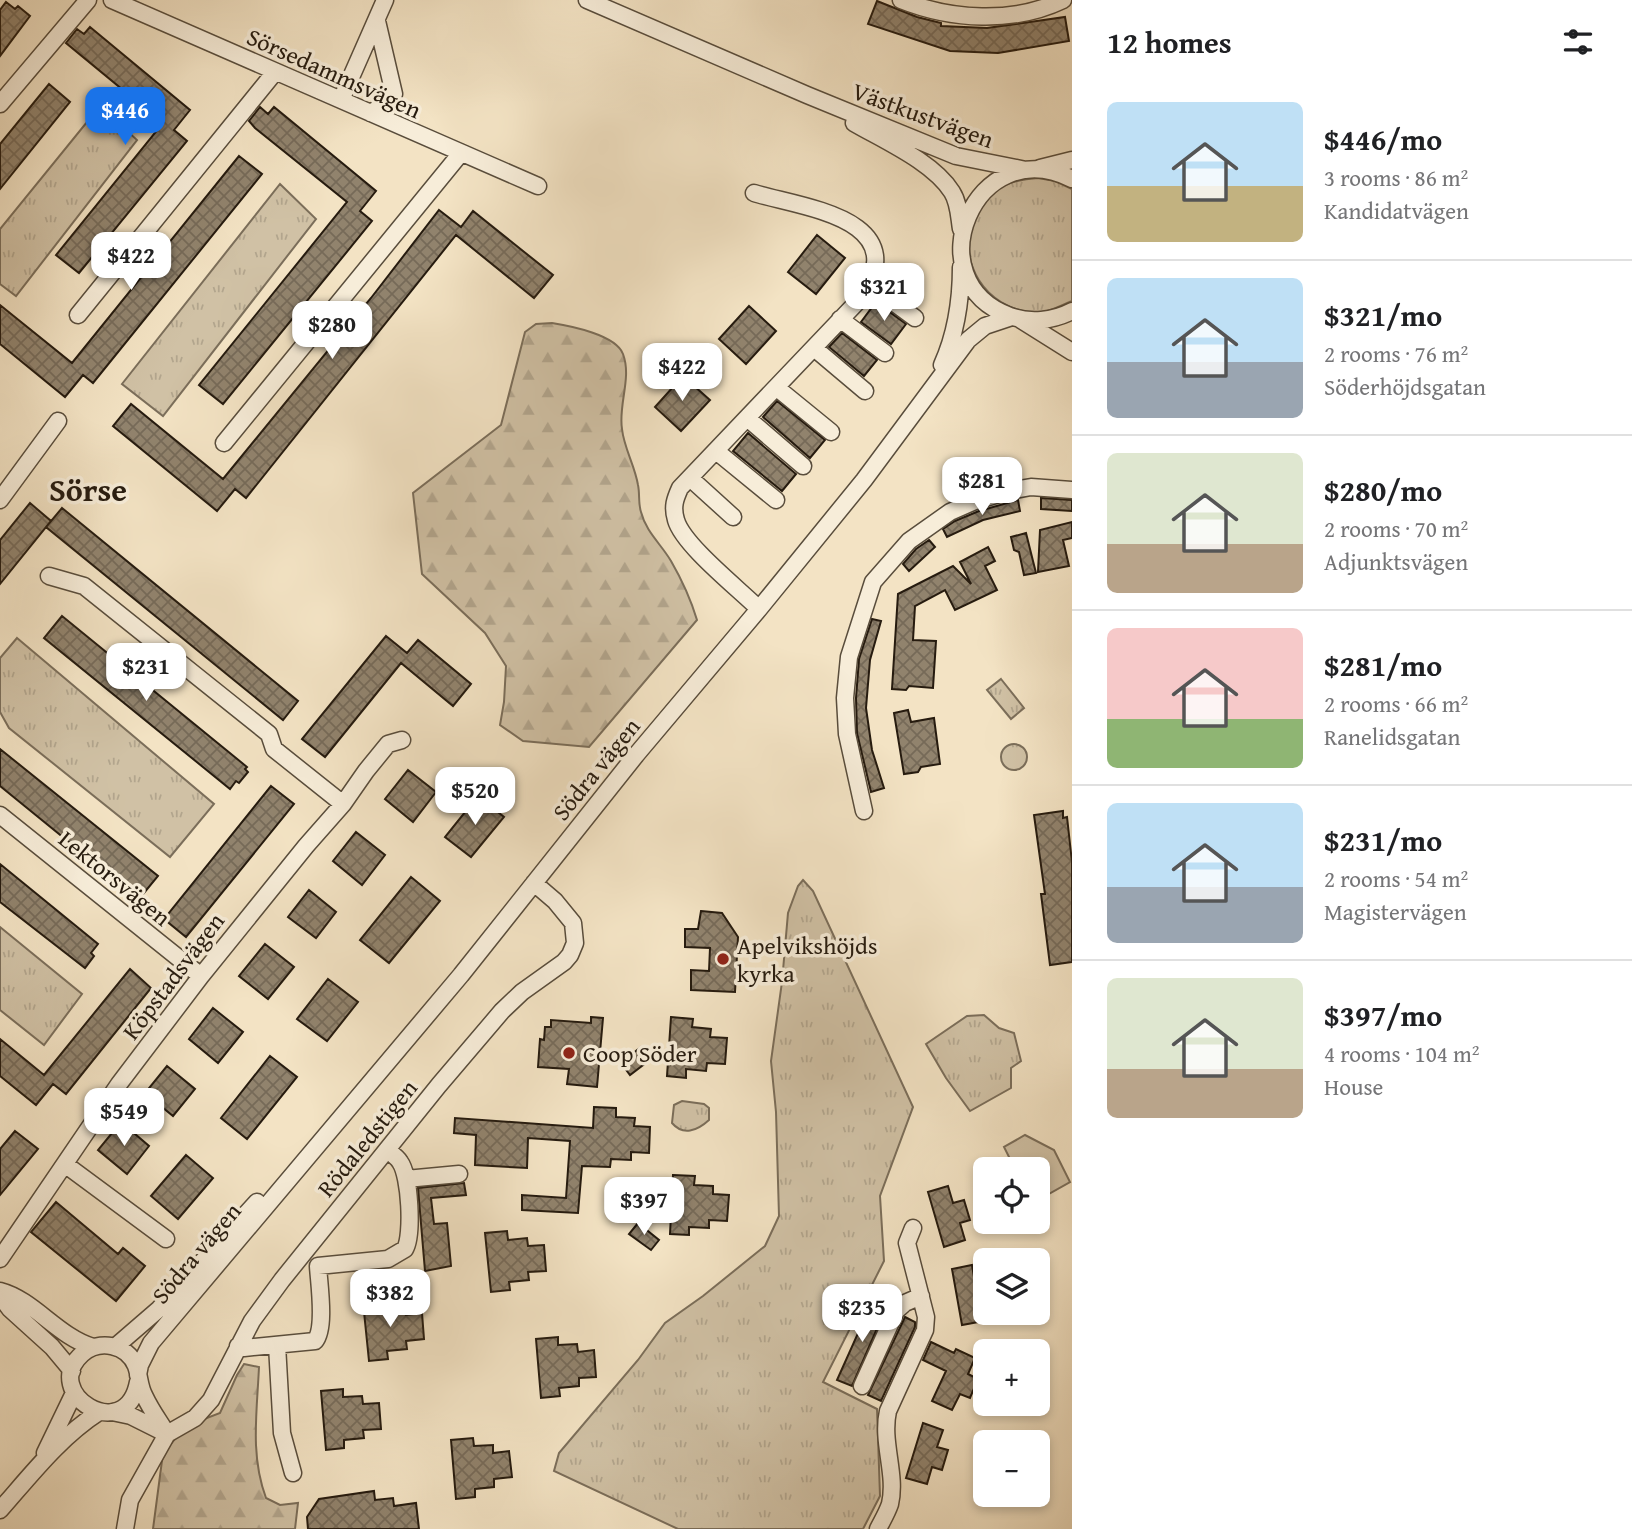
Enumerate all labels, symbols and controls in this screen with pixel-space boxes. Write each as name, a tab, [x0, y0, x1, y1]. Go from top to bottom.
street label: Sörsedammsvägen	[241, 19, 427, 127]
text: 12 homes	[1107, 20, 1232, 64]
icon: filters	[1559, 23, 1597, 61]
street label: Västkustvägen	[847, 73, 999, 157]
pin: $446	[84, 88, 166, 147]
text: $446	[101, 93, 149, 126]
text: $446/mo	[1324, 117, 1442, 161]
icon: home	[1163, 130, 1247, 214]
text: 3 rooms · 86 m²	[1324, 161, 1468, 194]
text: Kandidatvägen	[1324, 194, 1469, 227]
pin: $422	[90, 232, 172, 292]
text: $422	[107, 238, 155, 271]
pin: $321	[843, 264, 925, 323]
text: $321	[860, 269, 908, 302]
text: $321/mo	[1324, 293, 1442, 337]
pin: $280	[291, 302, 373, 361]
icon: home	[1163, 306, 1247, 390]
text: $280	[308, 307, 356, 340]
text: 2 rooms · 76 m²	[1324, 337, 1468, 370]
pin: $422	[641, 344, 723, 403]
text: $422	[658, 349, 706, 382]
text: Söderhöjdsgatan	[1324, 370, 1486, 403]
pin: $281	[941, 458, 1023, 517]
text: $281	[958, 463, 1006, 496]
district label: Sörse	[49, 466, 127, 513]
text: $280/mo	[1324, 468, 1442, 512]
icon: home	[1163, 481, 1247, 565]
text: 2 rooms · 70 m²	[1324, 512, 1468, 545]
text: Adjunktsvägen	[1324, 545, 1468, 578]
text: $281/mo	[1324, 643, 1442, 687]
pin: $231	[105, 644, 187, 703]
text: $231	[122, 649, 170, 682]
icon: home	[1163, 656, 1247, 740]
text: 2 rooms · 66 m²	[1324, 687, 1468, 720]
street label: Södra vägen	[544, 710, 649, 828]
text: Ranelidsgatan	[1324, 720, 1460, 753]
pin: $520	[434, 768, 516, 827]
text: $520	[451, 773, 499, 806]
text: $231/mo	[1324, 818, 1442, 862]
street label: Lektorsvägen	[51, 822, 179, 934]
icon: home	[1163, 831, 1247, 915]
text: 2 rooms · 54 m²	[1324, 862, 1468, 895]
text: Magistervägen	[1324, 895, 1467, 928]
street label: Köpstadsvägen	[114, 905, 233, 1047]
place label: Apelvikshöjds kyrka	[737, 928, 877, 991]
marker: Apelvikshöjds kyrka	[715, 951, 731, 967]
text: $397/mo	[1324, 993, 1442, 1037]
icon: home	[1163, 1006, 1247, 1090]
place label: Coop Söder	[583, 1036, 697, 1071]
text: 4 rooms · 104 m²	[1324, 1037, 1479, 1070]
marker: Coop Söder	[561, 1045, 577, 1061]
text: House	[1324, 1070, 1383, 1103]
street label: Rödaledstigen	[309, 1071, 426, 1204]
pin: $549	[83, 1088, 165, 1148]
text: $549	[100, 1094, 148, 1127]
map controls	[973, 1157, 1050, 1507]
button: locate	[973, 1157, 1050, 1234]
pin: $397	[603, 1178, 685, 1237]
text: $397	[620, 1183, 668, 1216]
street label: Södra vägen	[143, 1194, 249, 1311]
button: layers	[973, 1248, 1050, 1325]
pin: $382	[349, 1270, 431, 1329]
text: $382	[366, 1275, 414, 1308]
pin: $235	[821, 1284, 903, 1344]
text: $235	[838, 1290, 886, 1323]
button: +	[973, 1339, 1050, 1416]
button: −	[973, 1430, 1050, 1507]

